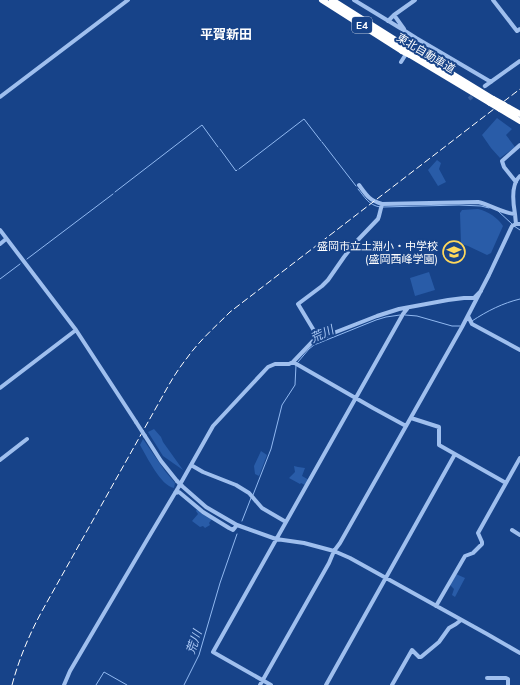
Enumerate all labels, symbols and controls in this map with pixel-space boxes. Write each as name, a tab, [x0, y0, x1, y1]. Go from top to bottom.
road number: E4	[352, 17, 372, 33]
district label: 平賀新田	[200, 26, 252, 42]
street label: 東北自動車道	[394, 30, 458, 76]
place label: 盛岡市立土淵小・中学校 (盛岡西峰学園)	[317, 239, 438, 266]
school or university icon: 盛岡市立土淵小・中学校 (盛岡西峰学園)	[441, 239, 467, 265]
water label: 荒川	[308, 321, 338, 345]
water label: 荒川	[183, 626, 205, 656]

